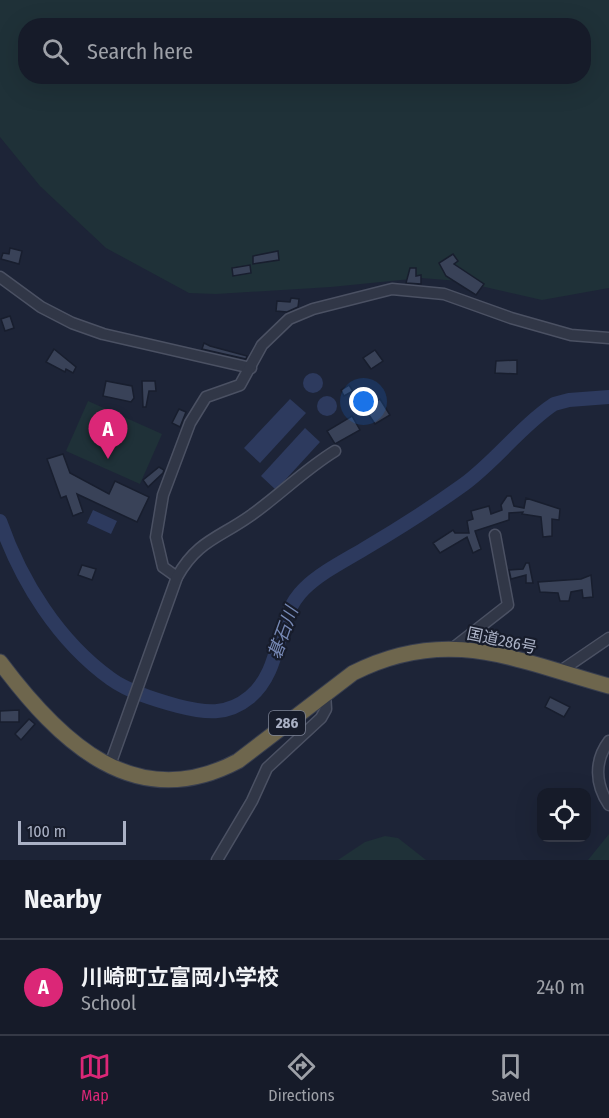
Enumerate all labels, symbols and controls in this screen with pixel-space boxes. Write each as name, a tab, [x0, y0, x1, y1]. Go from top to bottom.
search box	[18, 18, 591, 84]
icon: search	[39, 35, 72, 68]
text: Search here	[87, 38, 193, 65]
your location	[349, 387, 378, 416]
pin: A	[88, 410, 128, 459]
water label: 碁石川	[263, 602, 303, 662]
street label: 国道286号	[465, 624, 539, 657]
road number: 286	[269, 711, 305, 735]
map controls	[537, 788, 591, 842]
button: locate	[537, 788, 591, 842]
scale bar	[18, 818, 126, 846]
text: 100 m	[27, 822, 66, 841]
text: Nearby	[24, 884, 101, 915]
text: 川崎町立富岡小学校	[81, 964, 279, 991]
text: A	[38, 975, 49, 999]
text: 240 m	[536, 975, 585, 999]
text: School	[81, 991, 136, 1015]
tab: Map	[78, 1050, 111, 1105]
tab: Directions	[268, 1050, 335, 1105]
tab: Saved	[491, 1050, 531, 1105]

